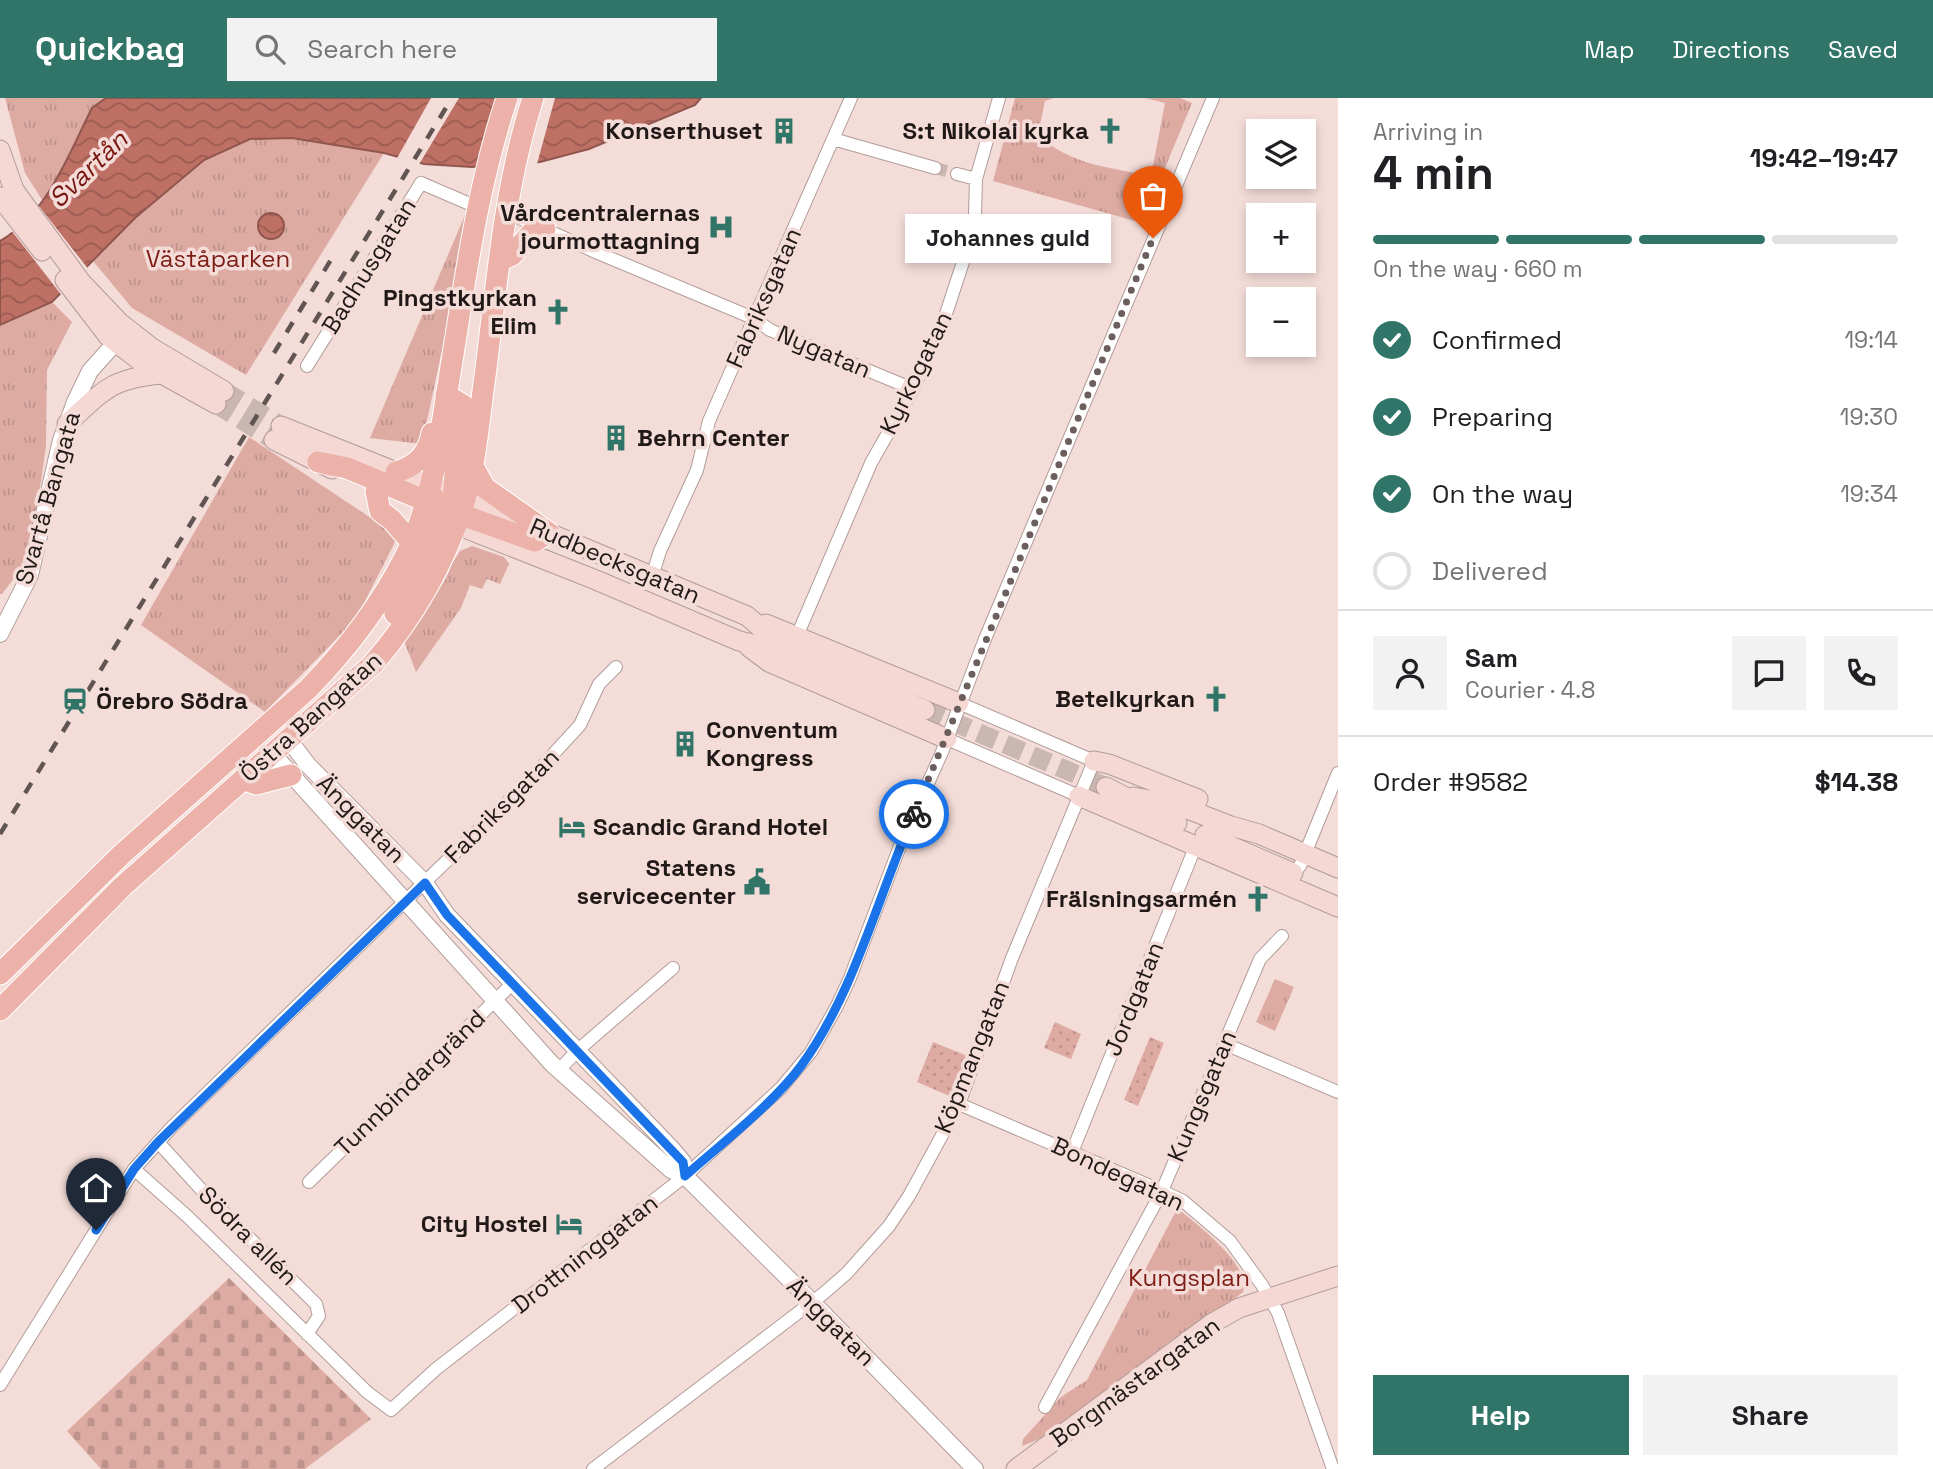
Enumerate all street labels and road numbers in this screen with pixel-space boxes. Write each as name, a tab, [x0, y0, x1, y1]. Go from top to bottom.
street label: Badhusgatan	[314, 192, 423, 340]
street label: Fabriksgatan	[719, 223, 808, 373]
street label: Kyrkogatan	[872, 306, 959, 439]
street label: Nygatan	[773, 318, 876, 385]
street label: Svartå Bangata	[8, 408, 87, 588]
street label: Rudbecksgatan	[525, 511, 705, 610]
street label: Östra Bangatan	[233, 645, 388, 788]
street label: Fabriksgatan	[438, 742, 566, 870]
street label: Änggatan	[310, 768, 412, 870]
street label: Jordgatan	[1097, 937, 1170, 1060]
street label: Köpmangatan	[927, 976, 1016, 1138]
street label: Tunnbindargränd	[328, 1003, 492, 1163]
street label: Kungsgatan	[1160, 1025, 1243, 1166]
street label: Bondegatan	[1047, 1129, 1190, 1218]
street label: Södra allén	[192, 1179, 305, 1292]
street label: Drottninggatan	[505, 1187, 664, 1320]
street label: Änggatan	[780, 1271, 882, 1373]
street label: Borgmästargatan	[1044, 1309, 1226, 1454]

